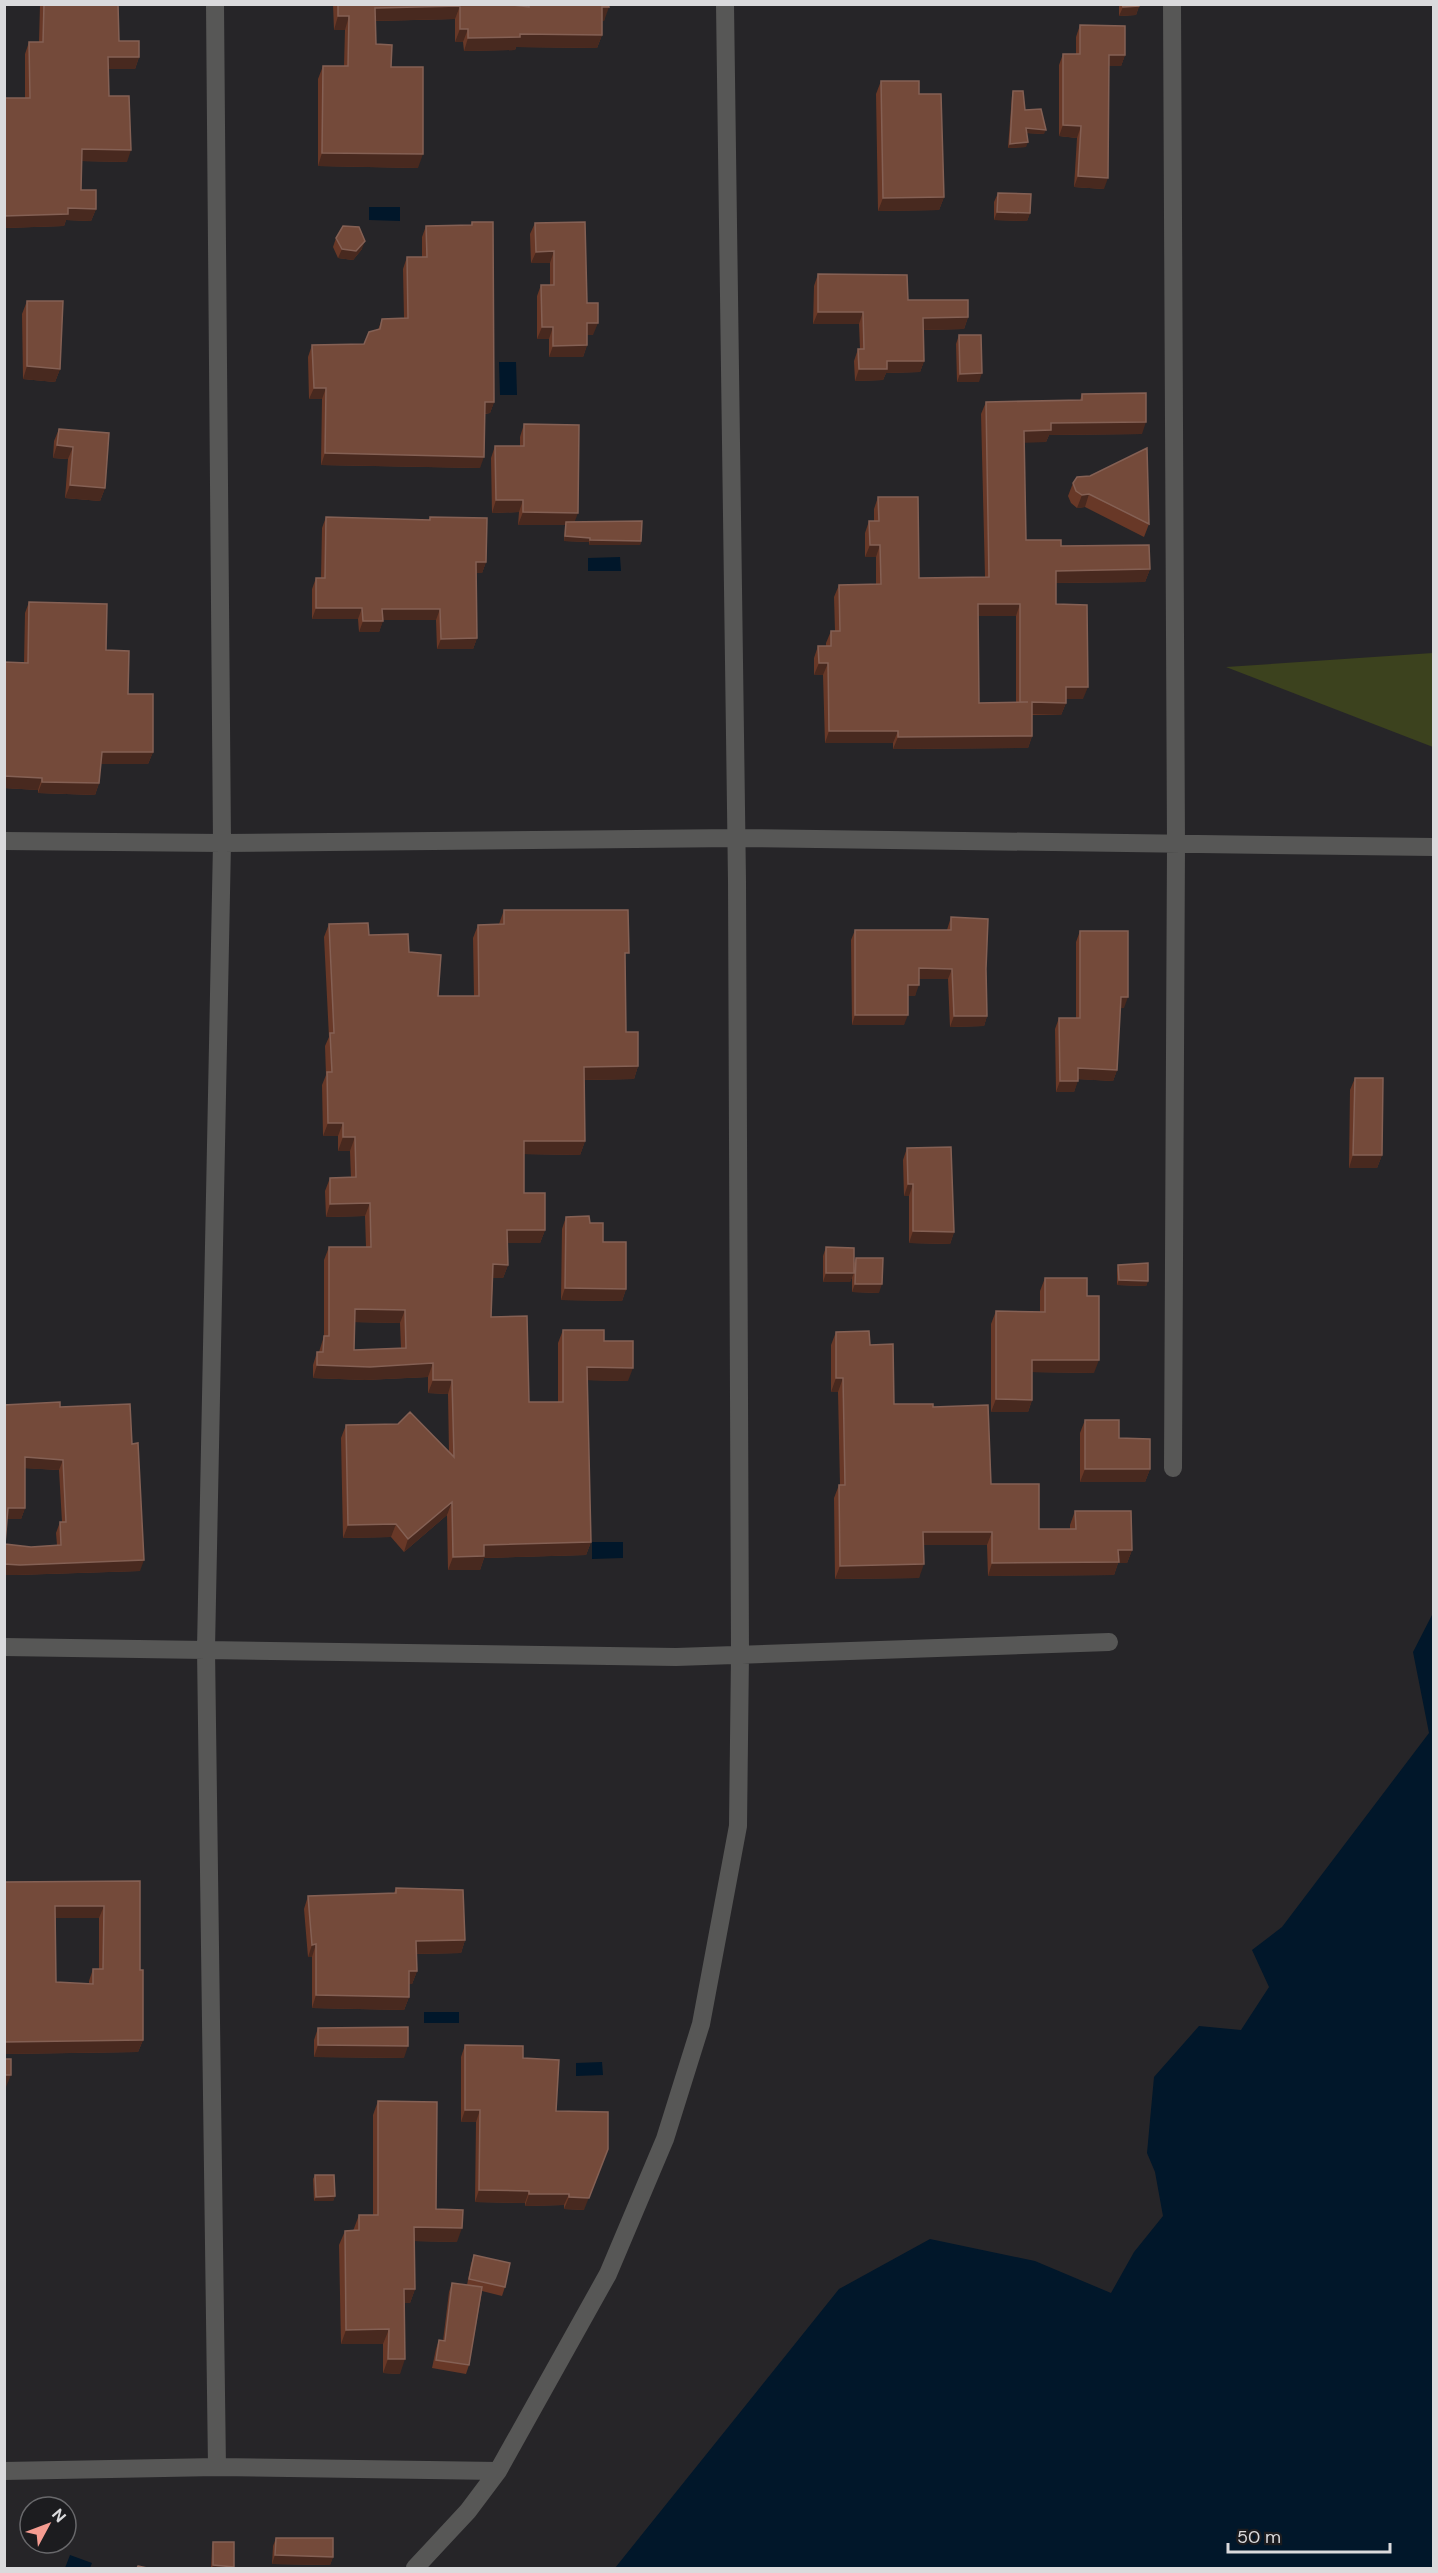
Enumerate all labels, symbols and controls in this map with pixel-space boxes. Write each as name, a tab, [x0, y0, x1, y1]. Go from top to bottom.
north arrow	[18, 2495, 78, 2555]
text: N	[47, 2504, 71, 2527]
scale bar	[1228, 2516, 1390, 2554]
text: 50 m	[1237, 2525, 1281, 2549]

